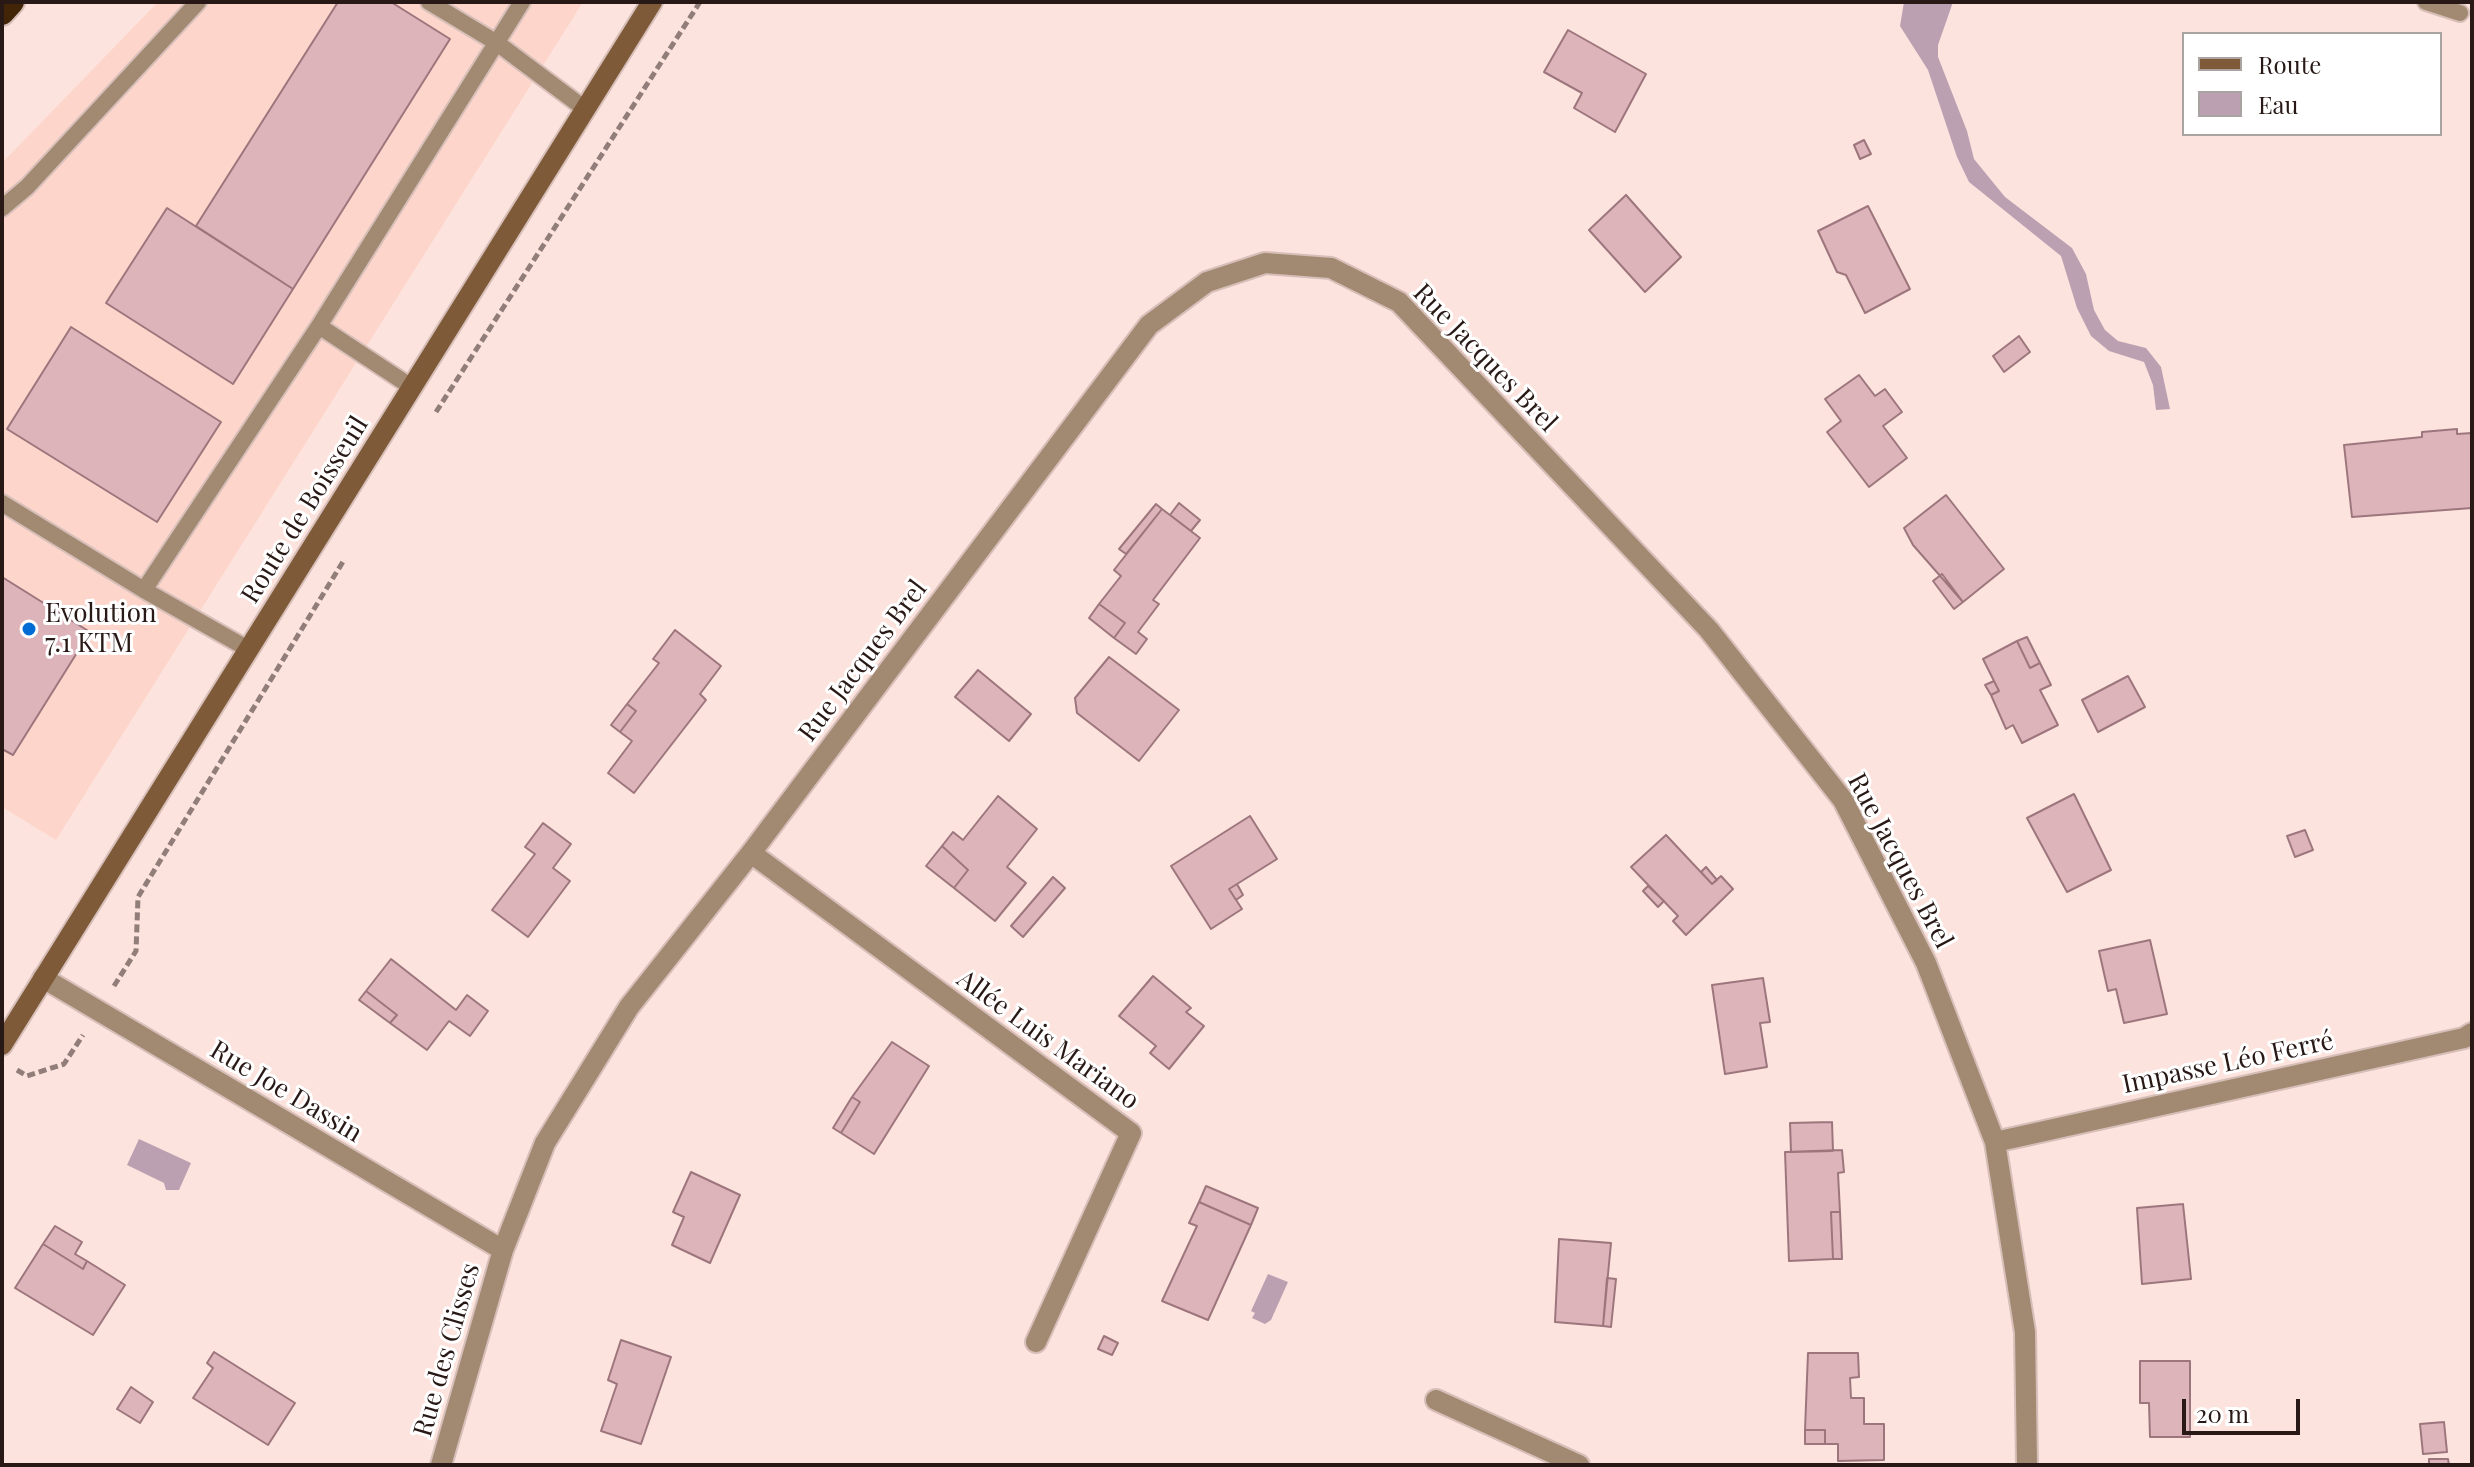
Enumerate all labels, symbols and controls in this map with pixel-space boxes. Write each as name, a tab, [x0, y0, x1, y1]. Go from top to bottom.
legend	[2182, 32, 2442, 136]
text: Route	[2258, 48, 2321, 80]
text: Eau	[2258, 88, 2299, 120]
street label: Rue Jacques Brel	[1406, 277, 1564, 439]
street label: Route de Boisseuil	[235, 411, 375, 609]
street label: Rue Jacques Brel	[792, 574, 934, 748]
place label: Evolution 7.1 KTM	[45, 598, 156, 660]
marker: Evolution 7.1 KTM	[20, 620, 38, 638]
street label: Rue Jacques Brel	[1841, 768, 1959, 954]
street label: Allée Luis Mariano	[951, 964, 1145, 1116]
street label: Impasse Léo Ferré	[2120, 1025, 2336, 1101]
street label: Rue Joe Dassin	[204, 1034, 368, 1150]
street label: Rue des Clisses	[407, 1260, 487, 1440]
scale bar	[2186, 1383, 2304, 1433]
text: 20 m	[2196, 1397, 2249, 1429]

